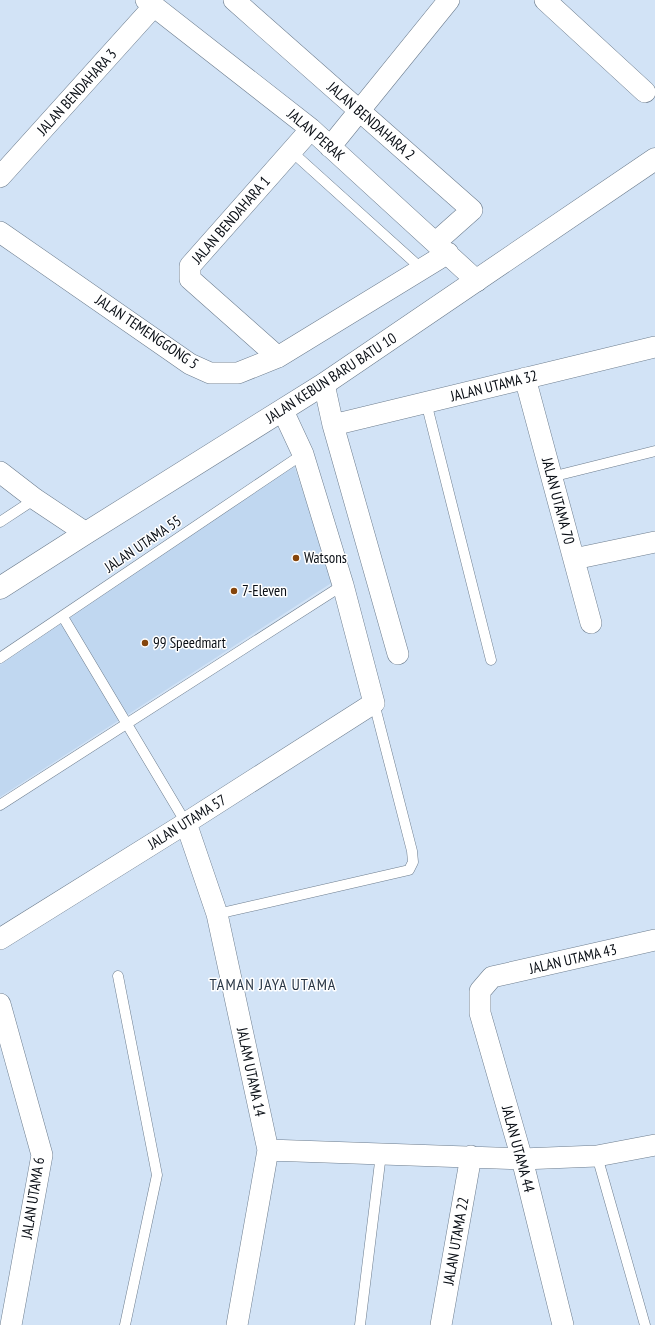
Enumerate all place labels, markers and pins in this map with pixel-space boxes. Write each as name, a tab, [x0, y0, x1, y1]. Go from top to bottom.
place label: Watsons	[304, 548, 347, 567]
marker: Watsons	[291, 553, 301, 563]
place label: 7-Eleven	[242, 581, 287, 600]
marker: 7-Eleven	[229, 586, 239, 596]
place label: 99 Speedmart	[153, 633, 226, 652]
marker: 99 Speedmart	[140, 638, 150, 648]

